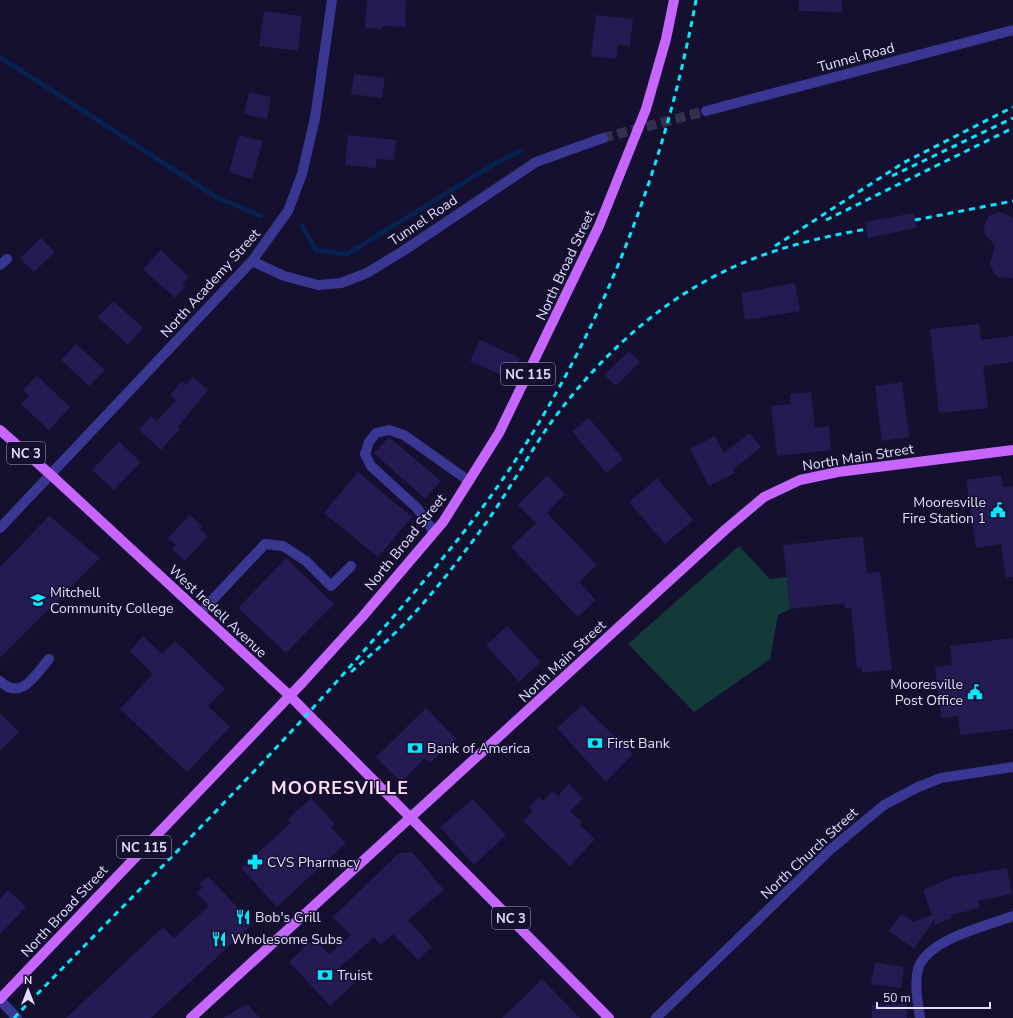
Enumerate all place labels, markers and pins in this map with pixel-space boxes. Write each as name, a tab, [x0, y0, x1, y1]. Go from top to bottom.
place label: Mooresville Fire Station 1	[902, 493, 986, 528]
public building icon: Mooresville Fire Station 1	[989, 501, 1007, 519]
place label: Mitchell Community College	[50, 583, 174, 618]
school or university icon: Mitchell Community College	[29, 591, 47, 609]
place label: Mooresville Post Office	[890, 675, 963, 710]
public building icon: Mooresville Post Office	[966, 683, 984, 701]
bank icon: First Bank	[586, 734, 604, 752]
place label: First Bank	[607, 734, 671, 753]
bank icon: Bank of America	[406, 739, 424, 757]
place label: Bank of America	[427, 739, 530, 758]
pharmacy icon: CVS Pharmacy	[246, 853, 264, 871]
place label: CVS Pharmacy	[267, 853, 361, 872]
restaurant icon: Bob's Grill	[234, 908, 252, 926]
place label: Bob's Grill	[255, 908, 321, 927]
restaurant icon: Wholesome Subs	[210, 930, 228, 948]
place label: Wholesome Subs	[231, 930, 343, 949]
bank icon: Truist	[316, 966, 334, 984]
place label: Truist	[337, 966, 372, 985]

